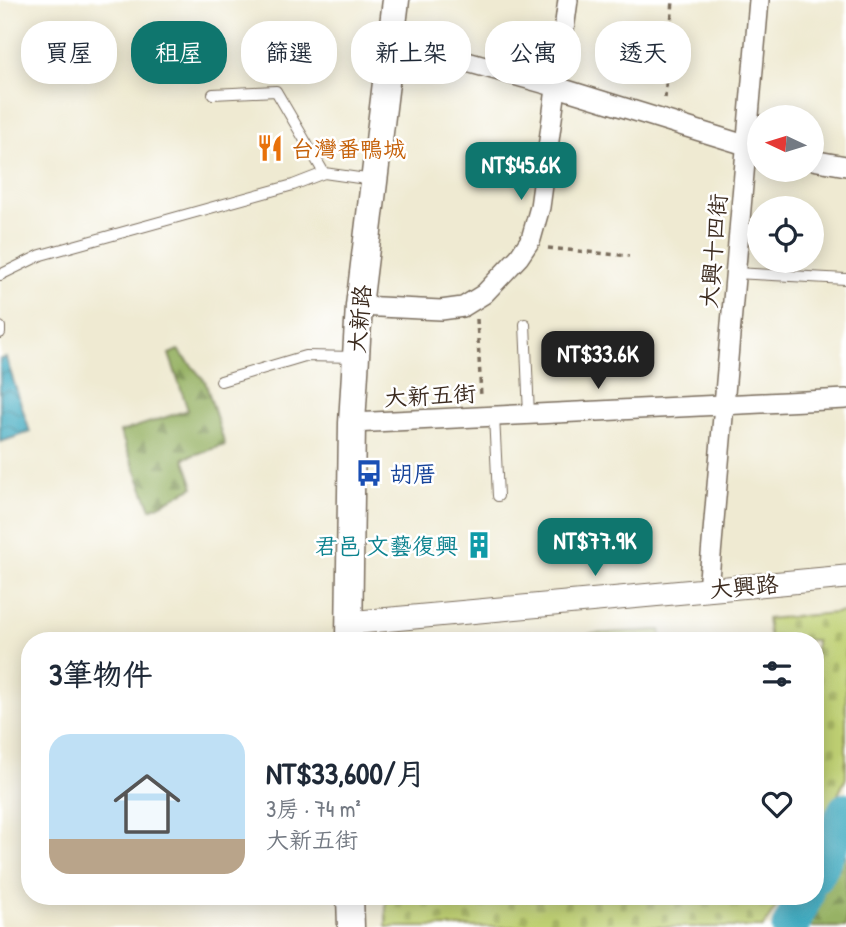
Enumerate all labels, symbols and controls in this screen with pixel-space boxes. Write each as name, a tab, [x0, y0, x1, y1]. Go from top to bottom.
chip: 買屋	[21, 21, 117, 84]
chip: 租屋	[131, 21, 227, 84]
chip: 篩選	[241, 21, 337, 84]
chip: 新上架	[351, 21, 471, 84]
chip: 公寓	[485, 21, 581, 84]
chip: 透天	[595, 21, 691, 84]
north arrow	[747, 105, 824, 182]
map controls	[747, 105, 824, 273]
restaurant icon: 台灣番鴨城	[255, 133, 285, 163]
place label: 台灣番鴨城	[291, 133, 406, 164]
pin: NT$45.6K	[449, 142, 593, 202]
text: NT$45.6K	[481, 149, 561, 180]
street label: 大興十四街	[693, 192, 733, 310]
button: locate	[747, 196, 824, 273]
street label: 大新路	[341, 283, 377, 355]
pin: NT$33.6K	[526, 332, 670, 391]
text: NT$33.6K	[557, 338, 639, 369]
street label: 大新五街	[383, 377, 477, 413]
bus stop icon: 胡厝	[354, 458, 384, 488]
place label: 胡厝	[390, 458, 436, 489]
pin: NT$77.9K	[523, 518, 667, 578]
text: NT$77.9K	[554, 525, 636, 556]
place label: 君邑 文藝復興	[315, 530, 458, 561]
building icon: 君邑 文藝復興	[464, 530, 494, 560]
street label: 大興路	[708, 568, 780, 604]
text: 3筆物件	[49, 654, 152, 694]
icon: filters	[758, 655, 796, 693]
text: NT$33,600/月	[266, 753, 426, 793]
icon: home	[105, 762, 189, 846]
icon: heart	[758, 785, 796, 823]
text: 3房 · 74 m²	[266, 793, 361, 824]
text: 大新五街	[266, 824, 358, 855]

